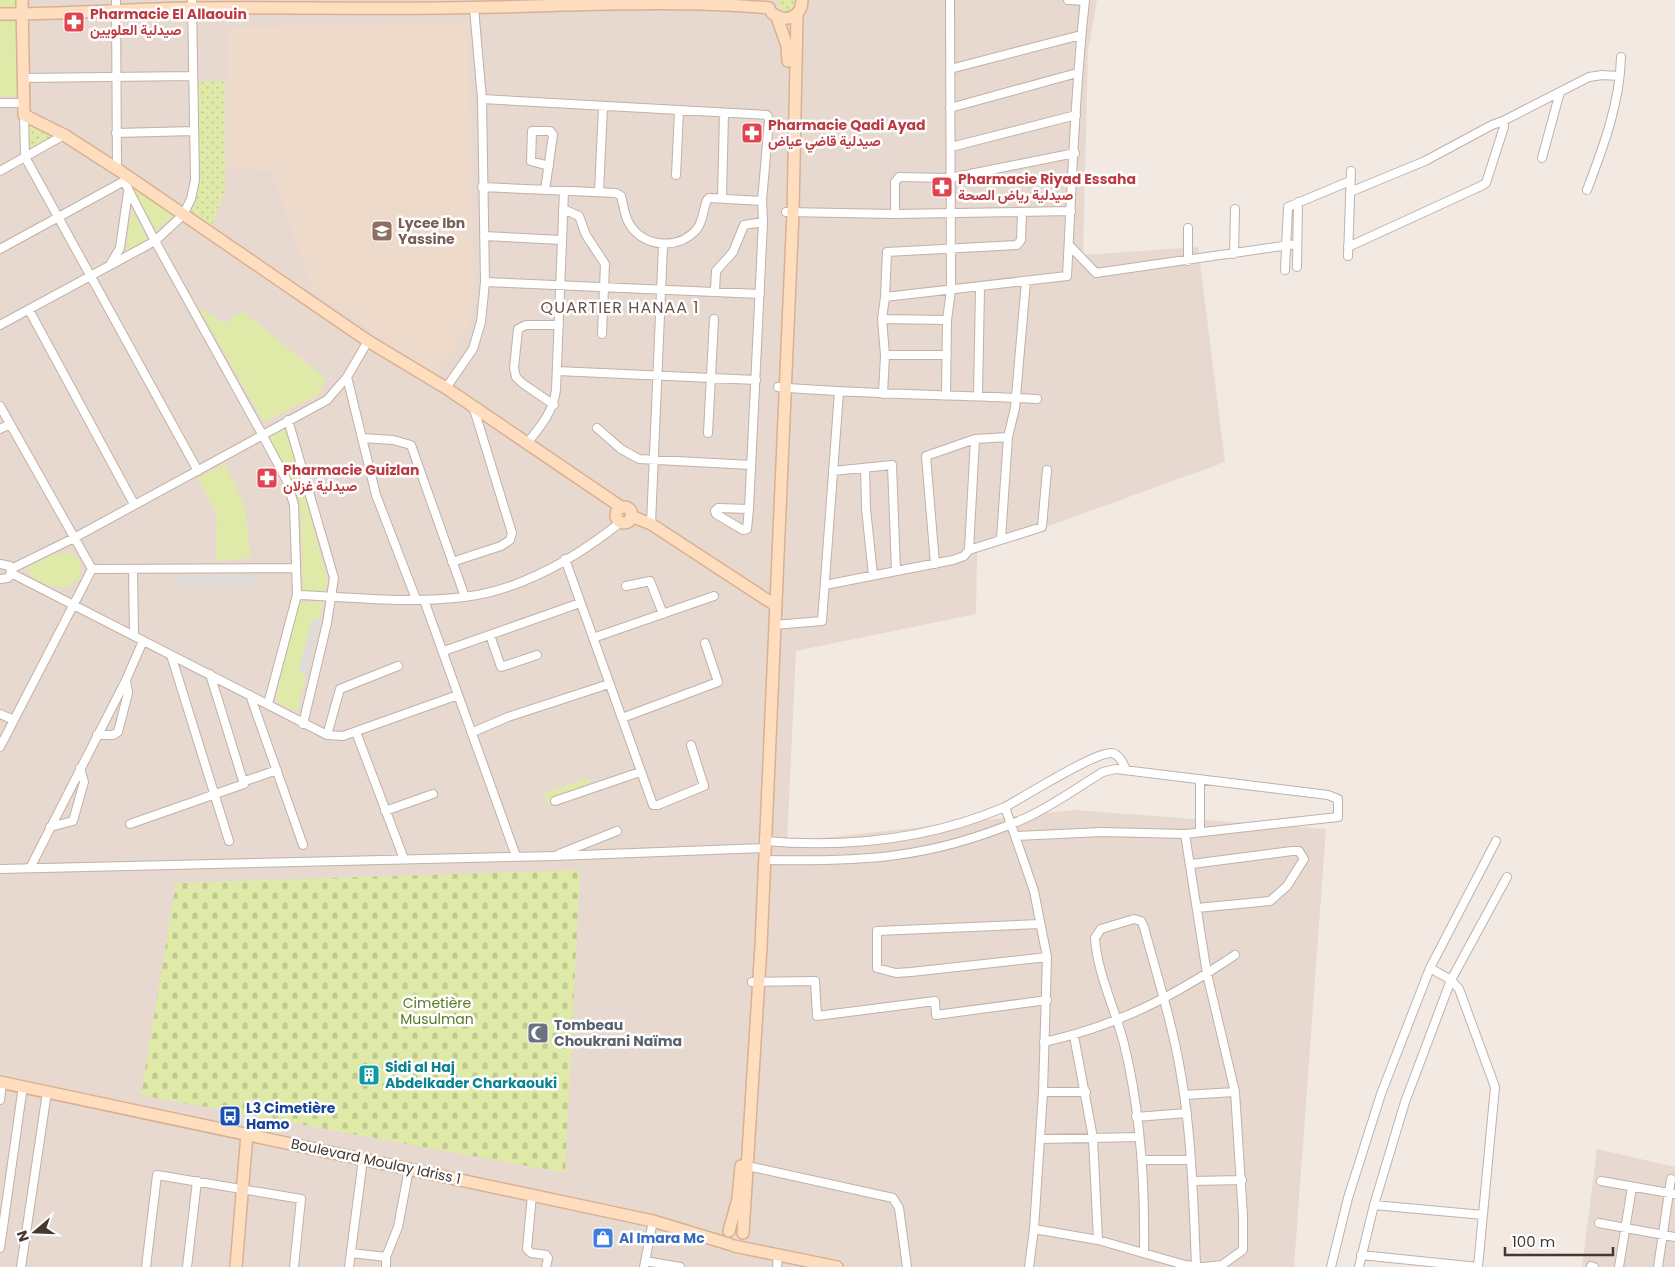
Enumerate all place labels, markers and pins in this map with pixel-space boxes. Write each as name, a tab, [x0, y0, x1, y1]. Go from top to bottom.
place label: Pharmacie El Allaouin صيدلية العلويين	[90, 4, 247, 40]
pharmacy icon: Pharmacie El Allaouin صيدلية العلويين	[62, 10, 86, 34]
place label: Pharmacie Qadi Ayad صيدلية قاضي عياض	[768, 115, 926, 153]
pharmacy icon: Pharmacie Qadi Ayad صيدلية قاضي عياض	[740, 121, 764, 145]
place label: Pharmacie Riyad Essaha صيدلية رياض الصحة	[958, 169, 1136, 205]
pharmacy icon: Pharmacie Riyad Essaha صيدلية رياض الصحة	[930, 175, 954, 199]
place label: Lycee Ibn Yassine	[398, 213, 465, 249]
school or university icon: Lycee Ibn Yassine	[370, 219, 394, 243]
place label: Pharmacie Guizlan صيدلية غزلان	[283, 460, 419, 496]
pharmacy icon: Pharmacie Guizlan صيدلية غزلان	[255, 466, 279, 490]
place label: Tombeau Choukrani Naïma	[554, 1015, 682, 1051]
mosque icon: Tombeau Choukrani Naïma	[526, 1021, 550, 1045]
place label: Sidi al Haj Abdelkader Charkaouki	[385, 1057, 557, 1093]
building icon: Sidi al Haj Abdelkader Charkaouki	[357, 1063, 381, 1087]
place label: L3 Cimetière Hamo	[246, 1098, 336, 1134]
bus stop icon: L3 Cimetière Hamo	[218, 1104, 242, 1128]
shop icon: Al Imara Mc	[591, 1226, 615, 1250]
place label: Al Imara Mc	[619, 1228, 705, 1248]

